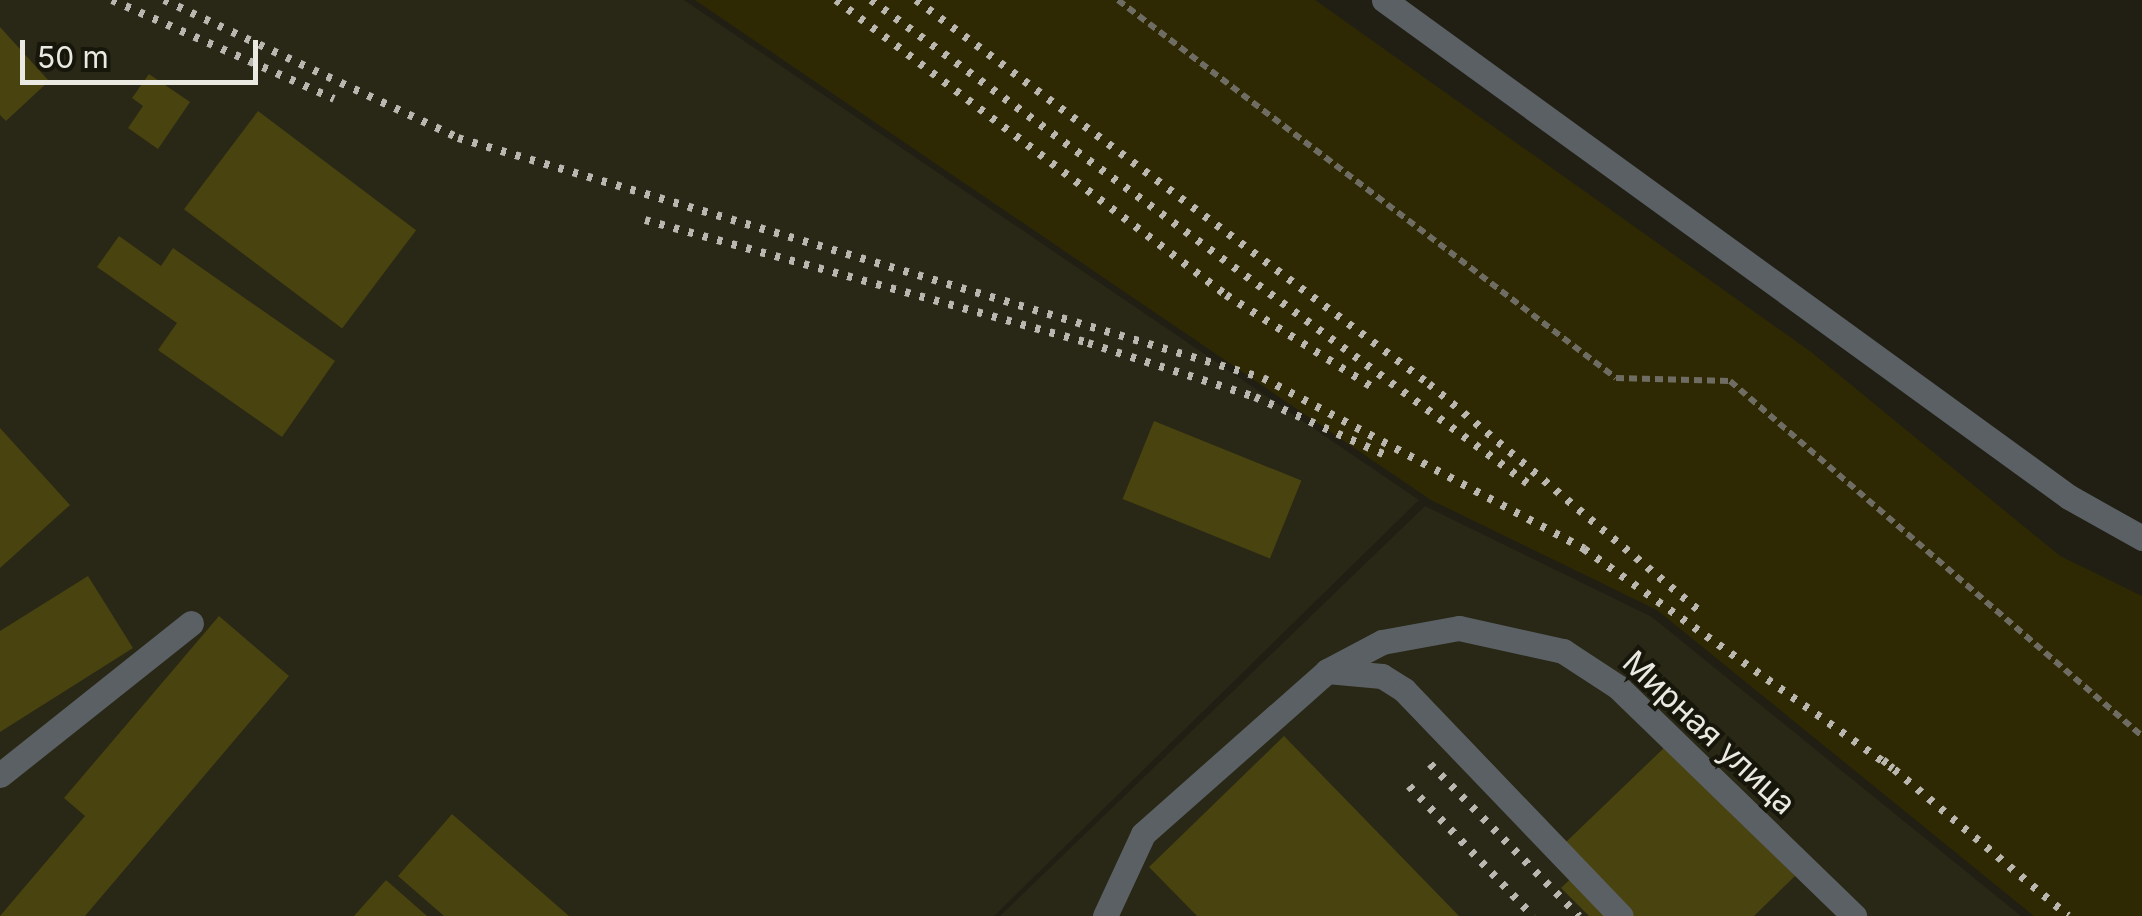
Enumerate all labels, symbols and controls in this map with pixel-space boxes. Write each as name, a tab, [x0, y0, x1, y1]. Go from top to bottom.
scale bar	[25, 20, 262, 82]
text: 50 m	[37, 39, 109, 75]
street label: Мирная улица	[1615, 643, 1803, 823]

